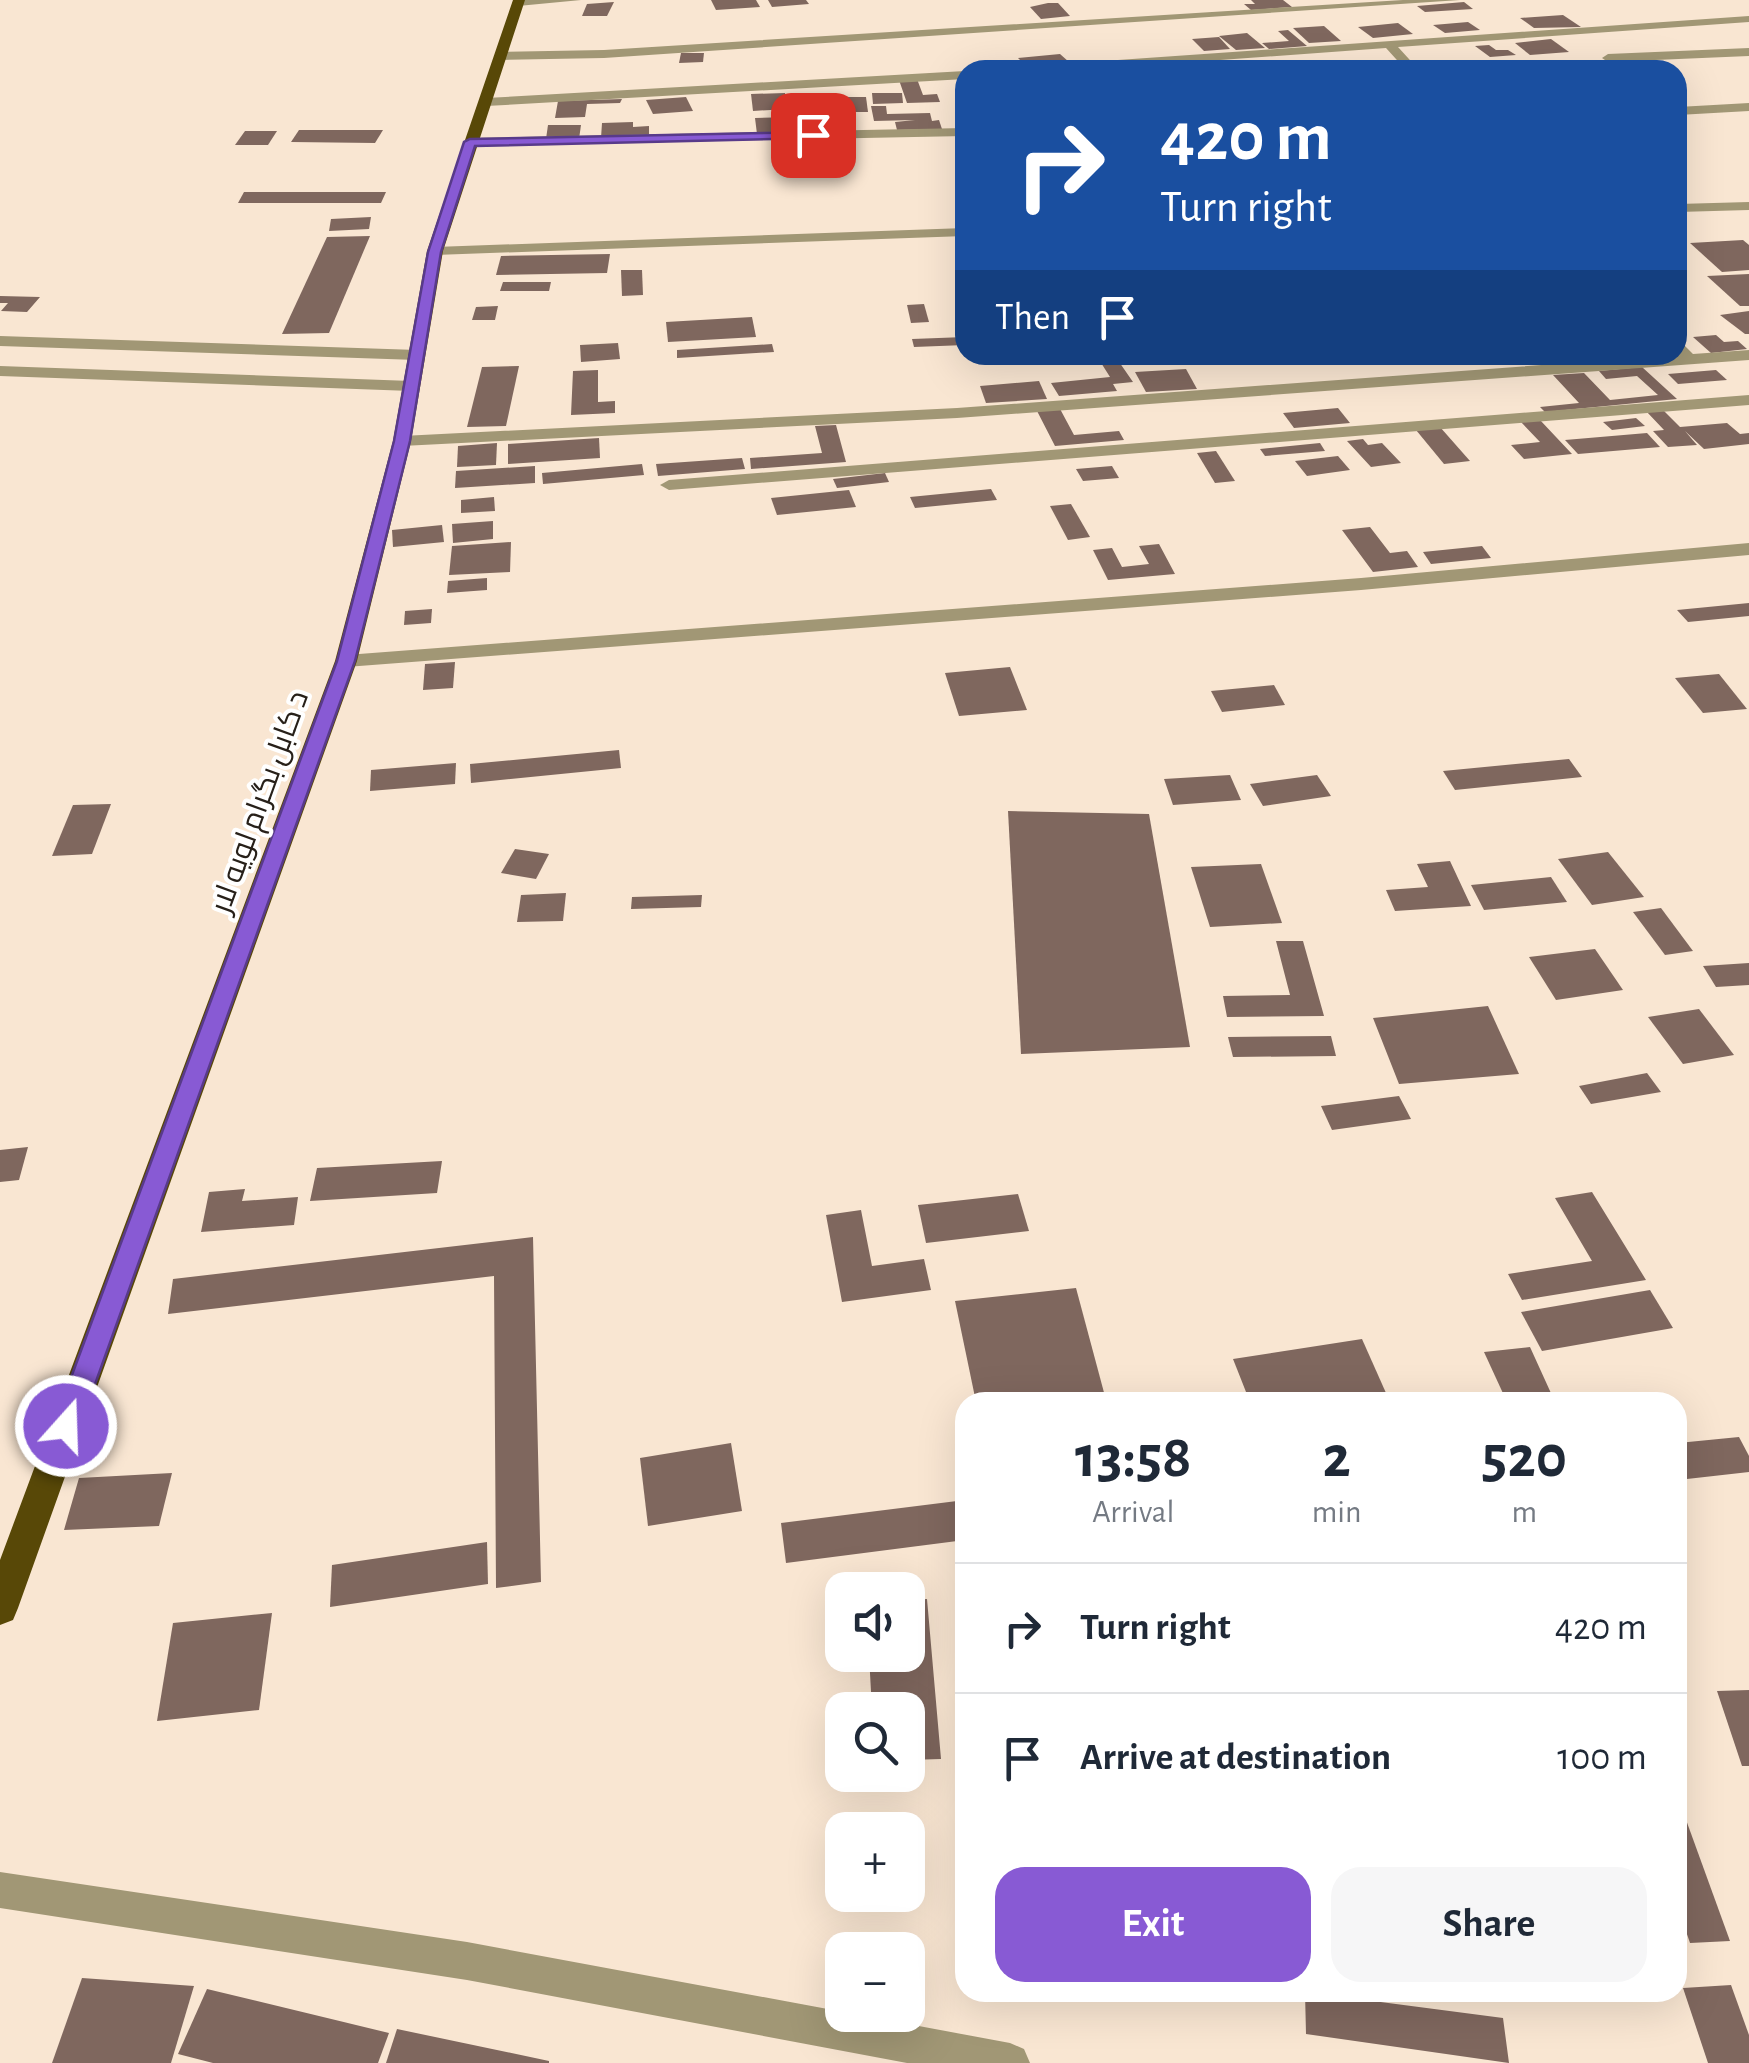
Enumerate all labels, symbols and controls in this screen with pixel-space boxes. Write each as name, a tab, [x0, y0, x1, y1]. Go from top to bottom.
pin	[771, 93, 856, 178]
icon: right	[995, 100, 1125, 230]
text: 420 m	[1160, 103, 1332, 173]
icon: arrive	[786, 108, 841, 163]
text: Turn right	[1160, 185, 1332, 230]
icon: arrive	[1090, 290, 1145, 345]
text: Then	[995, 299, 1070, 337]
street label: د کابل بگرام لویه لار	[205, 687, 318, 920]
position arrow	[14, 1374, 118, 1478]
text: 13:58	[1075, 1428, 1192, 1488]
text: 2	[1322, 1428, 1351, 1488]
text: 520	[1482, 1428, 1567, 1488]
text: Arrival	[1092, 1496, 1174, 1528]
text: min	[1312, 1496, 1362, 1528]
text: m	[1511, 1496, 1537, 1528]
map controls	[825, 1572, 925, 2032]
button: sound	[825, 1572, 925, 1672]
icon: right	[995, 1601, 1050, 1656]
text: Turn right	[1080, 1609, 1230, 1647]
text: 420 m	[1555, 1609, 1647, 1647]
button: search	[825, 1692, 925, 1792]
icon: arrive	[995, 1731, 1050, 1786]
text: Arrive at destination	[1080, 1739, 1391, 1777]
text: 100 m	[1557, 1739, 1647, 1777]
button: +	[825, 1812, 925, 1912]
button: Exit	[995, 1867, 1311, 1982]
button: Share	[1331, 1867, 1647, 1982]
button: −	[825, 1932, 925, 2032]

